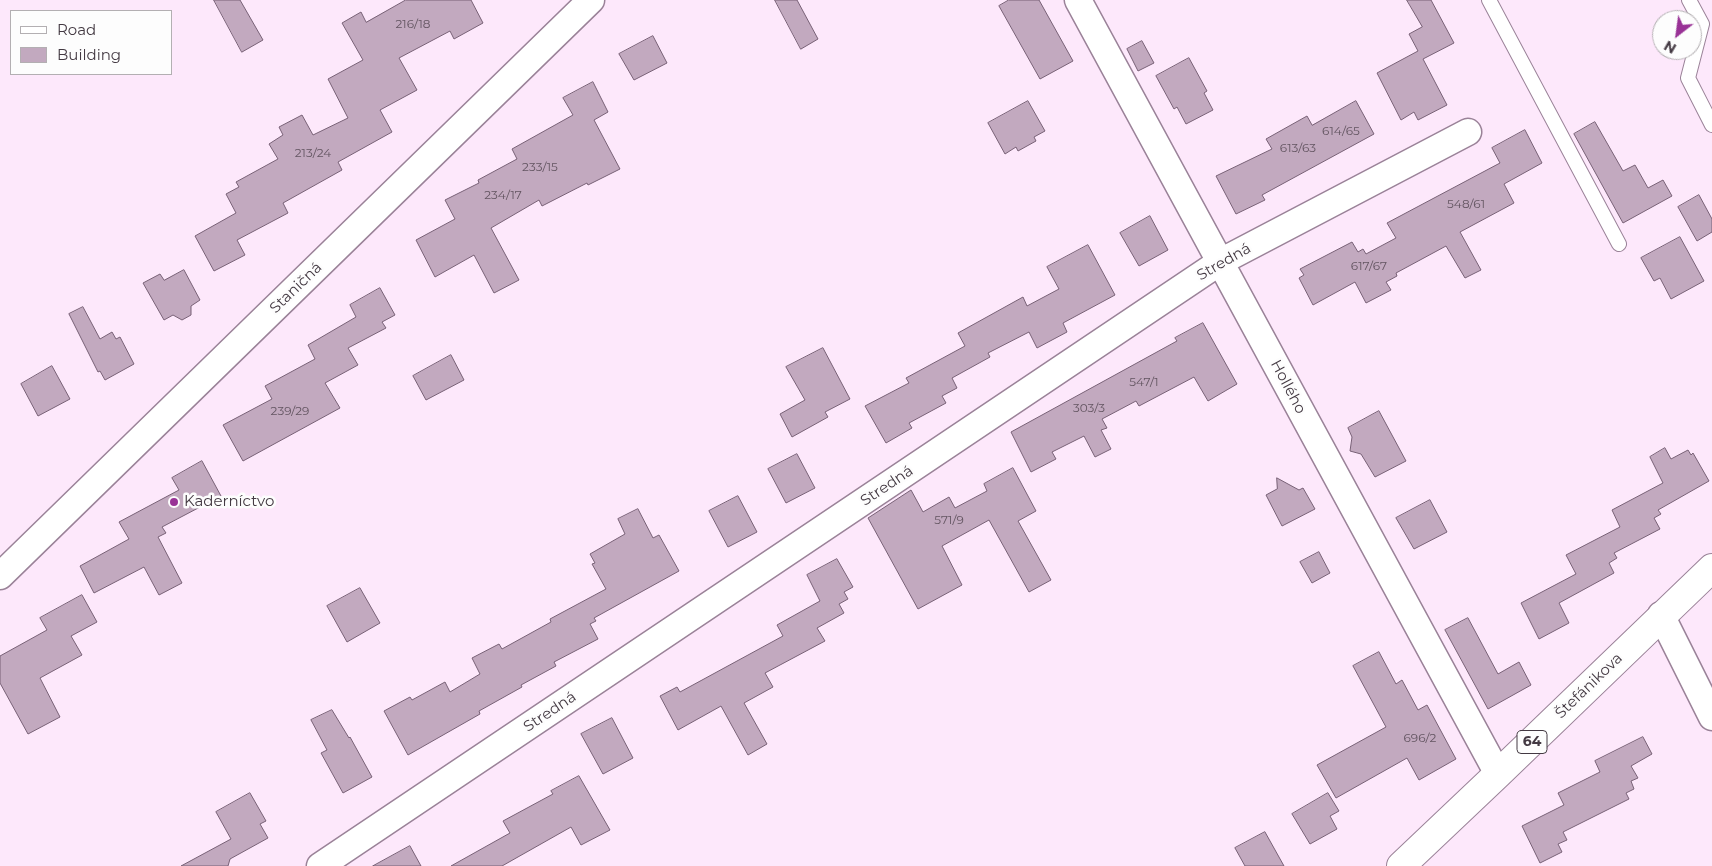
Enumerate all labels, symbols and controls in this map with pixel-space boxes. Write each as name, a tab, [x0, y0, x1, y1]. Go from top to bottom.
legend	[10, 10, 172, 75]
north arrow	[1652, 10, 1702, 60]
house number: 216/18	[396, 17, 430, 31]
text: Road	[57, 20, 96, 39]
text: N	[1661, 37, 1679, 58]
text: Building	[57, 45, 121, 64]
house number: 614/65	[1322, 124, 1360, 138]
house number: 613/63	[1280, 141, 1316, 155]
house number: 213/24	[295, 146, 331, 160]
house number: 233/15	[522, 160, 558, 174]
house number: 234/17	[484, 188, 522, 202]
house number: 548/61	[1447, 197, 1485, 211]
street label: Stredná	[1194, 239, 1254, 285]
street label: Staničná	[266, 259, 326, 317]
house number: 617/67	[1351, 259, 1387, 273]
street label: Hollého	[1266, 357, 1310, 417]
house number: 547/1	[1129, 375, 1159, 389]
house number: 303/3	[1073, 401, 1105, 415]
house number: 239/29	[271, 404, 309, 418]
street label: Stredná	[857, 462, 917, 510]
place label: Kaderníctvo	[184, 493, 274, 511]
marker: Kaderníctvo	[168, 496, 180, 508]
house number: 571/9	[934, 513, 964, 527]
street label: Štefánikova	[1552, 649, 1626, 723]
street label: Stredná	[520, 688, 580, 736]
road number: 64	[1517, 730, 1547, 754]
house number: 696/2	[1404, 731, 1436, 745]

